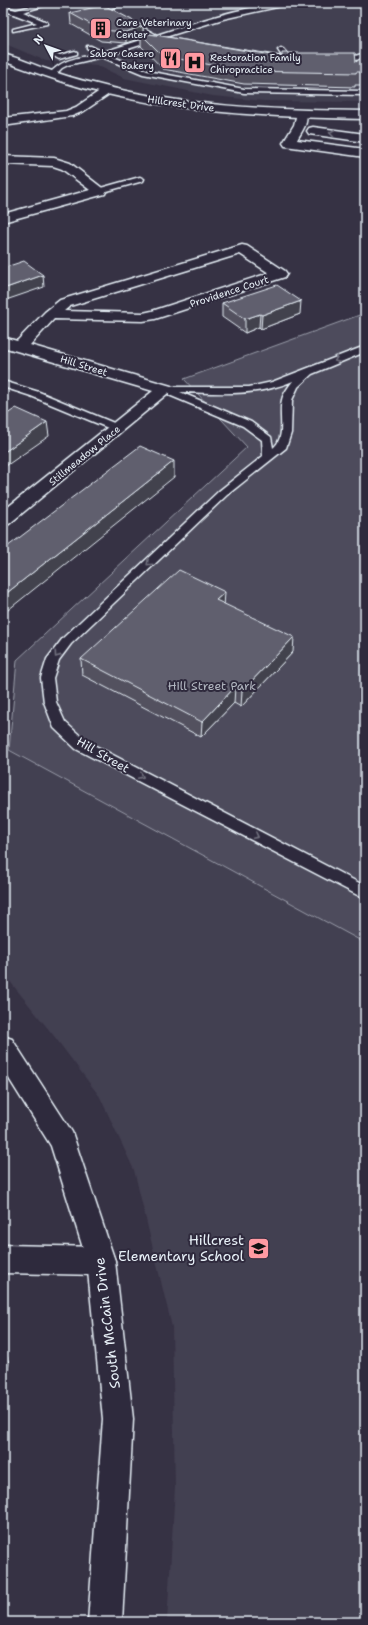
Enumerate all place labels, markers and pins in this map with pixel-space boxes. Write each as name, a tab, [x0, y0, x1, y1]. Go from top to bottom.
building icon: Care Veterinary Center	[88, 15, 114, 41]
place label: Care Veterinary Center	[116, 16, 192, 41]
restaurant icon: Sabor Casero Bakery	[157, 46, 183, 72]
place label: Sabor Casero Bakery	[90, 47, 154, 72]
hospital icon: Restoration Family Chiropractice	[181, 50, 207, 76]
place label: Restoration Family Chiropractice	[210, 51, 301, 76]
place label: Hillcrest Elementary School	[118, 1231, 245, 1265]
school or university icon: Hillcrest Elementary School	[246, 1235, 272, 1261]

